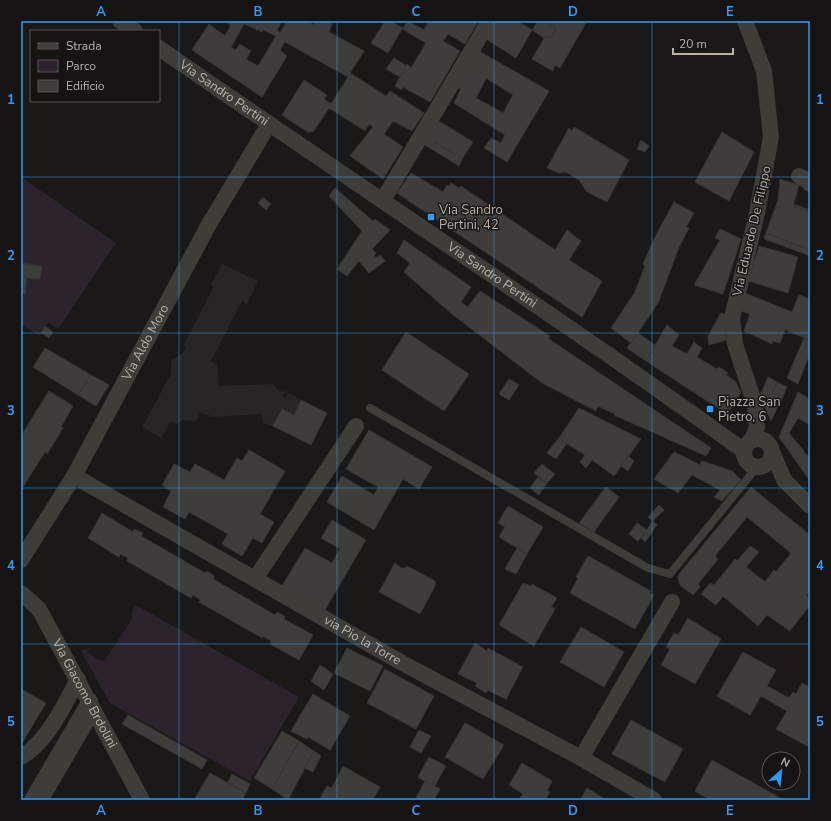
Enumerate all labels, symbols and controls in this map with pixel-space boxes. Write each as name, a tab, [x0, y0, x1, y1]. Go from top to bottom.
text: A	[96, 3, 106, 21]
text: B	[254, 3, 263, 21]
text: C	[412, 3, 421, 21]
text: D	[568, 3, 578, 21]
text: E	[726, 3, 734, 21]
legend	[30, 30, 160, 102]
scale bar	[673, 30, 733, 56]
text: 20 m	[679, 36, 707, 52]
text: Strada	[66, 38, 102, 54]
street label: Via Sandro Pertini	[175, 55, 272, 130]
text: Parco	[66, 58, 96, 74]
text: Edificio	[66, 78, 105, 94]
text: 1	[7, 91, 15, 109]
text: 1	[816, 91, 824, 109]
street label: Via Eduardo De Filippo	[728, 164, 776, 299]
place label: Via Sandro Pertini, 42	[438, 201, 503, 234]
marker: Via Sandro Pertini, 42	[426, 212, 436, 222]
street label: Via Sandro Pertini	[443, 237, 540, 312]
text: 2	[7, 247, 15, 265]
text: 2	[816, 247, 824, 265]
street label: Via Aldo Moro	[117, 301, 173, 384]
place label: Piazza San Pietro, 6	[718, 393, 781, 426]
text: 3	[7, 402, 15, 420]
text: 3	[816, 402, 824, 420]
marker: Piazza San Pietro, 6	[705, 404, 715, 414]
text: 4	[7, 557, 15, 575]
text: 4	[816, 557, 824, 575]
street label: via Pio la Torre	[321, 611, 404, 670]
street label: Via Giacomo Brdolini	[47, 635, 121, 751]
text: 5	[7, 713, 15, 731]
text: 5	[816, 713, 824, 731]
north arrow	[761, 751, 801, 791]
text: N	[778, 754, 792, 771]
text: A	[96, 802, 106, 820]
text: B	[254, 802, 263, 820]
text: C	[412, 802, 421, 820]
text: D	[568, 802, 578, 820]
text: E	[726, 802, 734, 820]

